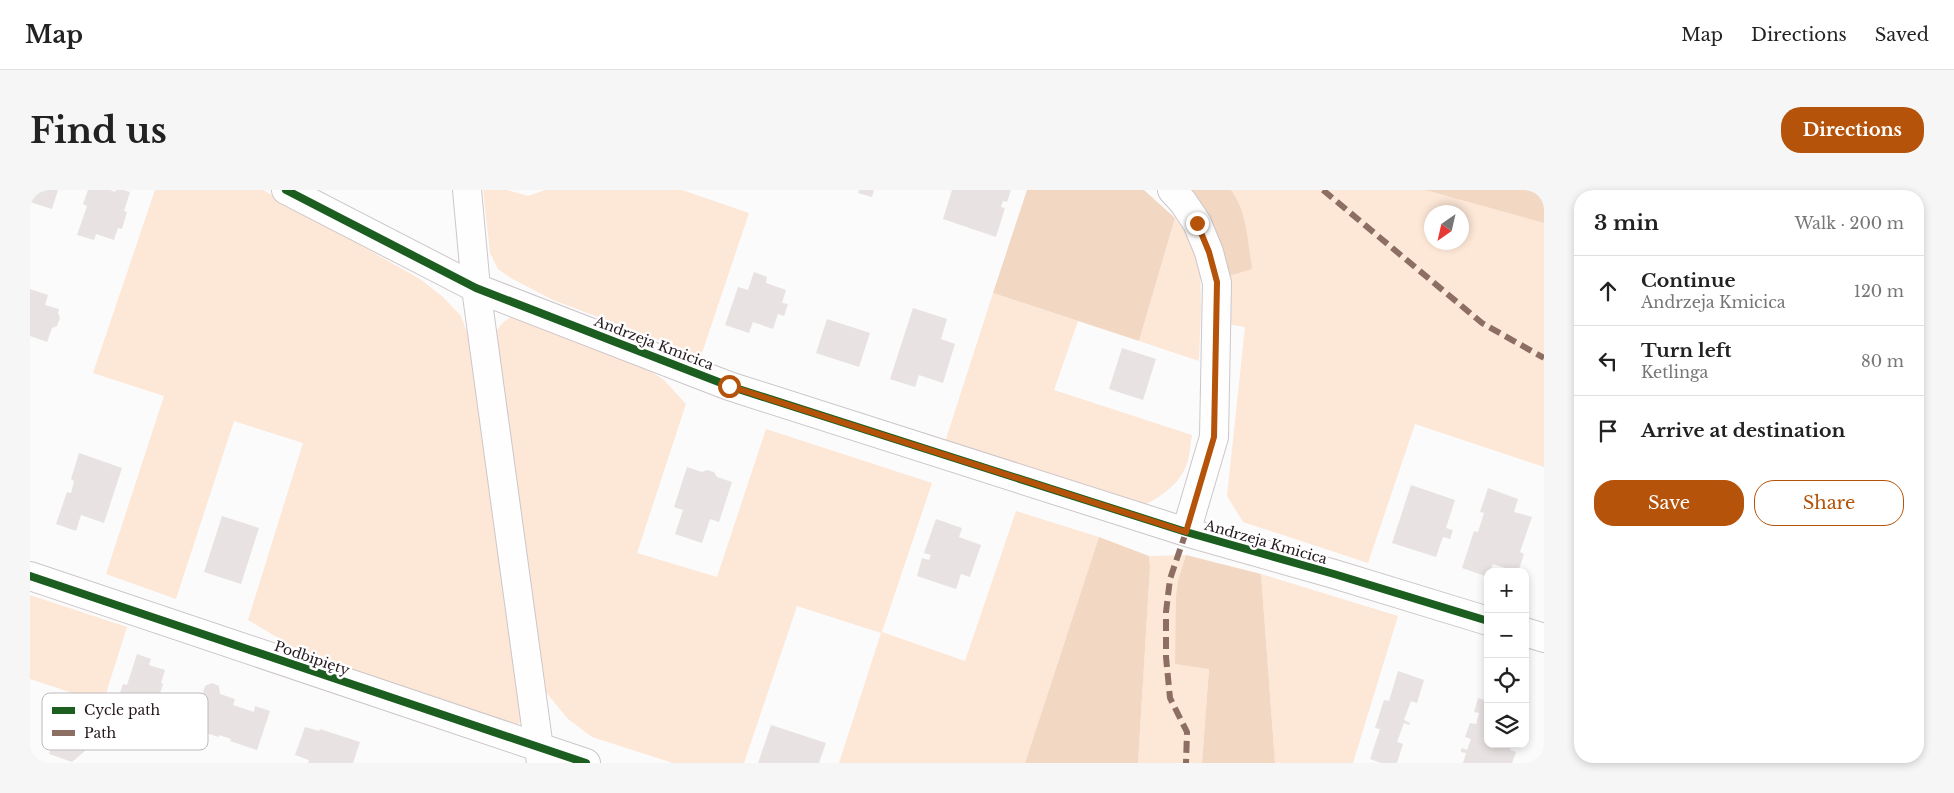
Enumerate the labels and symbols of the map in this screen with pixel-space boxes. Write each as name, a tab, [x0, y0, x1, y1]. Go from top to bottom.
north arrow	[1424, 205, 1469, 250]
route end	[1186, 212, 1209, 235]
street label: Andrzeja Kmicica	[591, 312, 717, 374]
route start	[718, 375, 741, 398]
street label: Andrzeja Kmicica	[1202, 516, 1330, 568]
street label: Podbipięty	[272, 637, 352, 679]
legend	[42, 693, 208, 750]
text: Cycle path	[84, 701, 161, 719]
text: Path	[84, 724, 116, 742]

